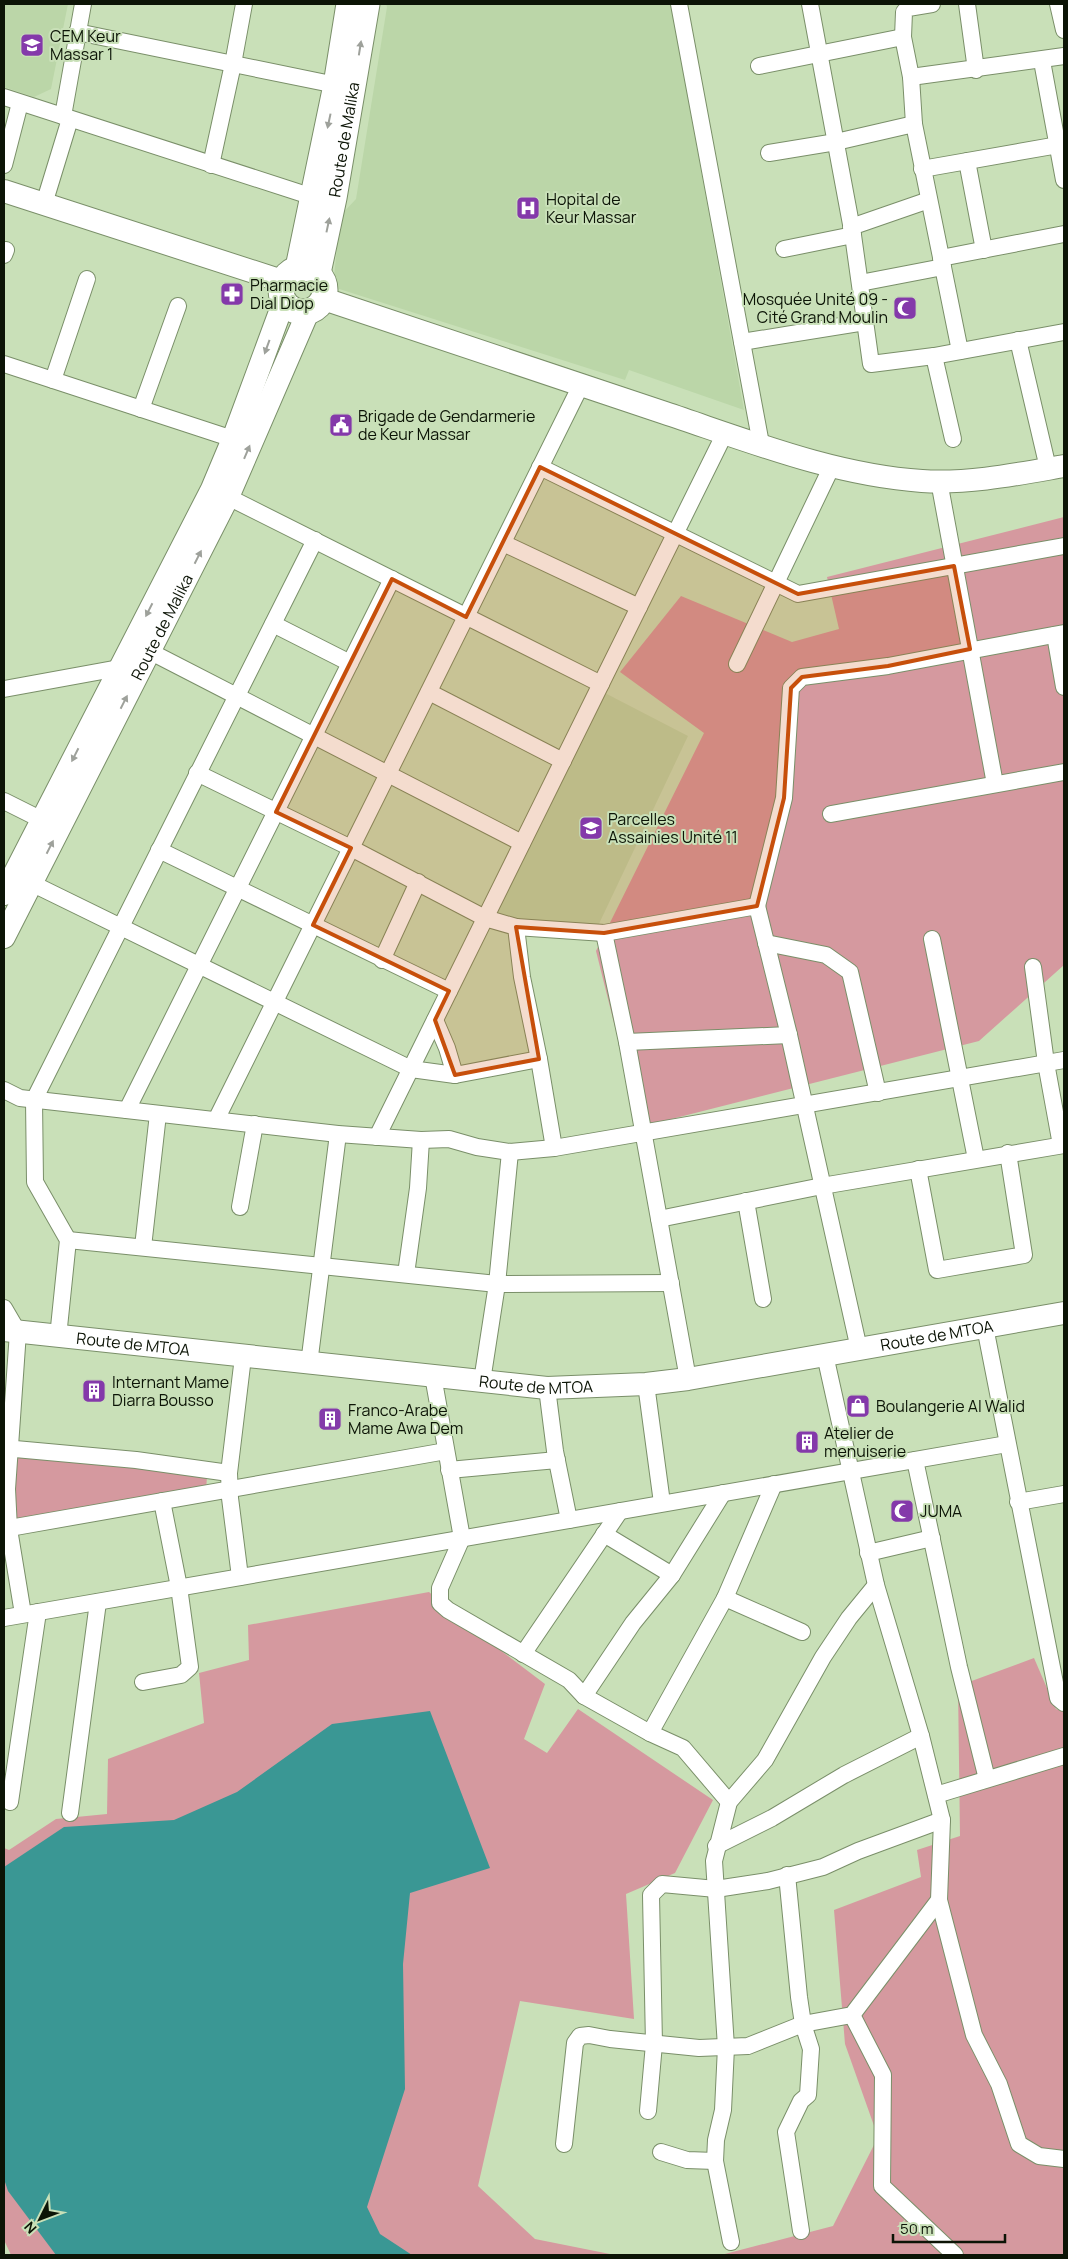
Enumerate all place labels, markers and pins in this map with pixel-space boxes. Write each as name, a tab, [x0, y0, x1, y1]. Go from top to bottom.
place label: CEM Keur Massar 1	[50, 25, 121, 65]
school or university icon: CEM Keur Massar 1	[19, 32, 45, 58]
place label: Hopital de Keur Massar	[546, 188, 637, 228]
hospital icon: Hopital de Keur Massar	[515, 195, 541, 221]
place label: Pharmacie Dial Diop	[250, 274, 328, 314]
pharmacy icon: Pharmacie Dial Diop	[219, 281, 245, 307]
place label: Mosquée Unité 09 - Cité Grand Moulin	[743, 288, 888, 328]
mosque icon: Mosquée Unité 09 - Cité Grand Moulin	[892, 295, 918, 321]
place label: Brigade de Gendarmerie de Keur Massar	[358, 405, 535, 445]
public building icon: Brigade de Gendarmerie de Keur Massar	[328, 412, 354, 438]
place label: Parcelles Assainies Unité 11	[608, 808, 738, 848]
school or university icon: Parcelles Assainies Unité 11	[578, 815, 604, 841]
place label: Internant Mame Diarra Bousso	[112, 1371, 229, 1411]
building icon: Internant Mame Diarra Bousso	[81, 1378, 107, 1404]
shop icon: Boulangerie Al Walid	[845, 1393, 871, 1419]
place label: Boulangerie Al Walid	[876, 1395, 1025, 1417]
place label: Franco-Arabe Mame Awa Dem	[348, 1399, 463, 1439]
building icon: Franco-Arabe Mame Awa Dem	[317, 1406, 343, 1432]
place label: Atelier de menuiserie	[824, 1422, 906, 1462]
building icon: Atelier de menuiserie	[794, 1429, 820, 1455]
mosque icon: JUMA	[889, 1498, 915, 1524]
place label: JUMA	[920, 1500, 962, 1522]

